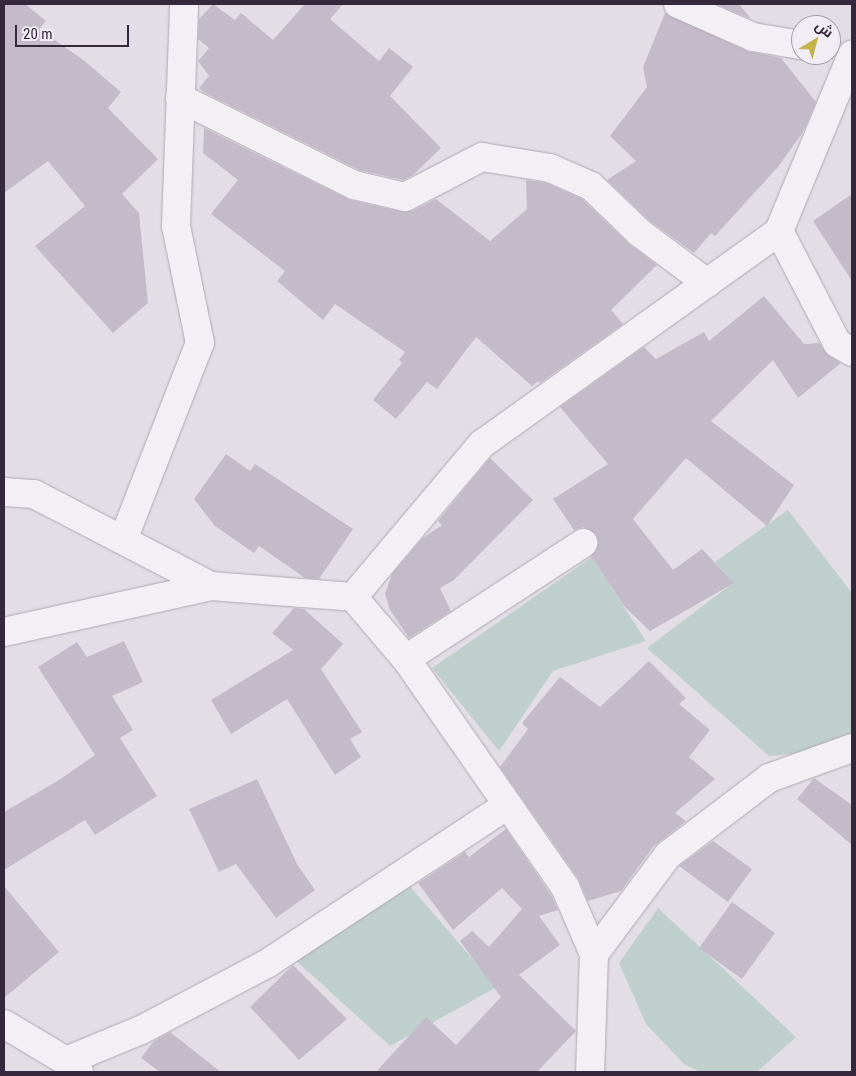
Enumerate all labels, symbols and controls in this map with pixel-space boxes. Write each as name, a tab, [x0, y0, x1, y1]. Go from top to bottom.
scale bar	[18, 15, 131, 47]
north arrow	[791, 15, 841, 65]
text: ش	[812, 17, 836, 41]
text: 20 m	[23, 25, 53, 43]

